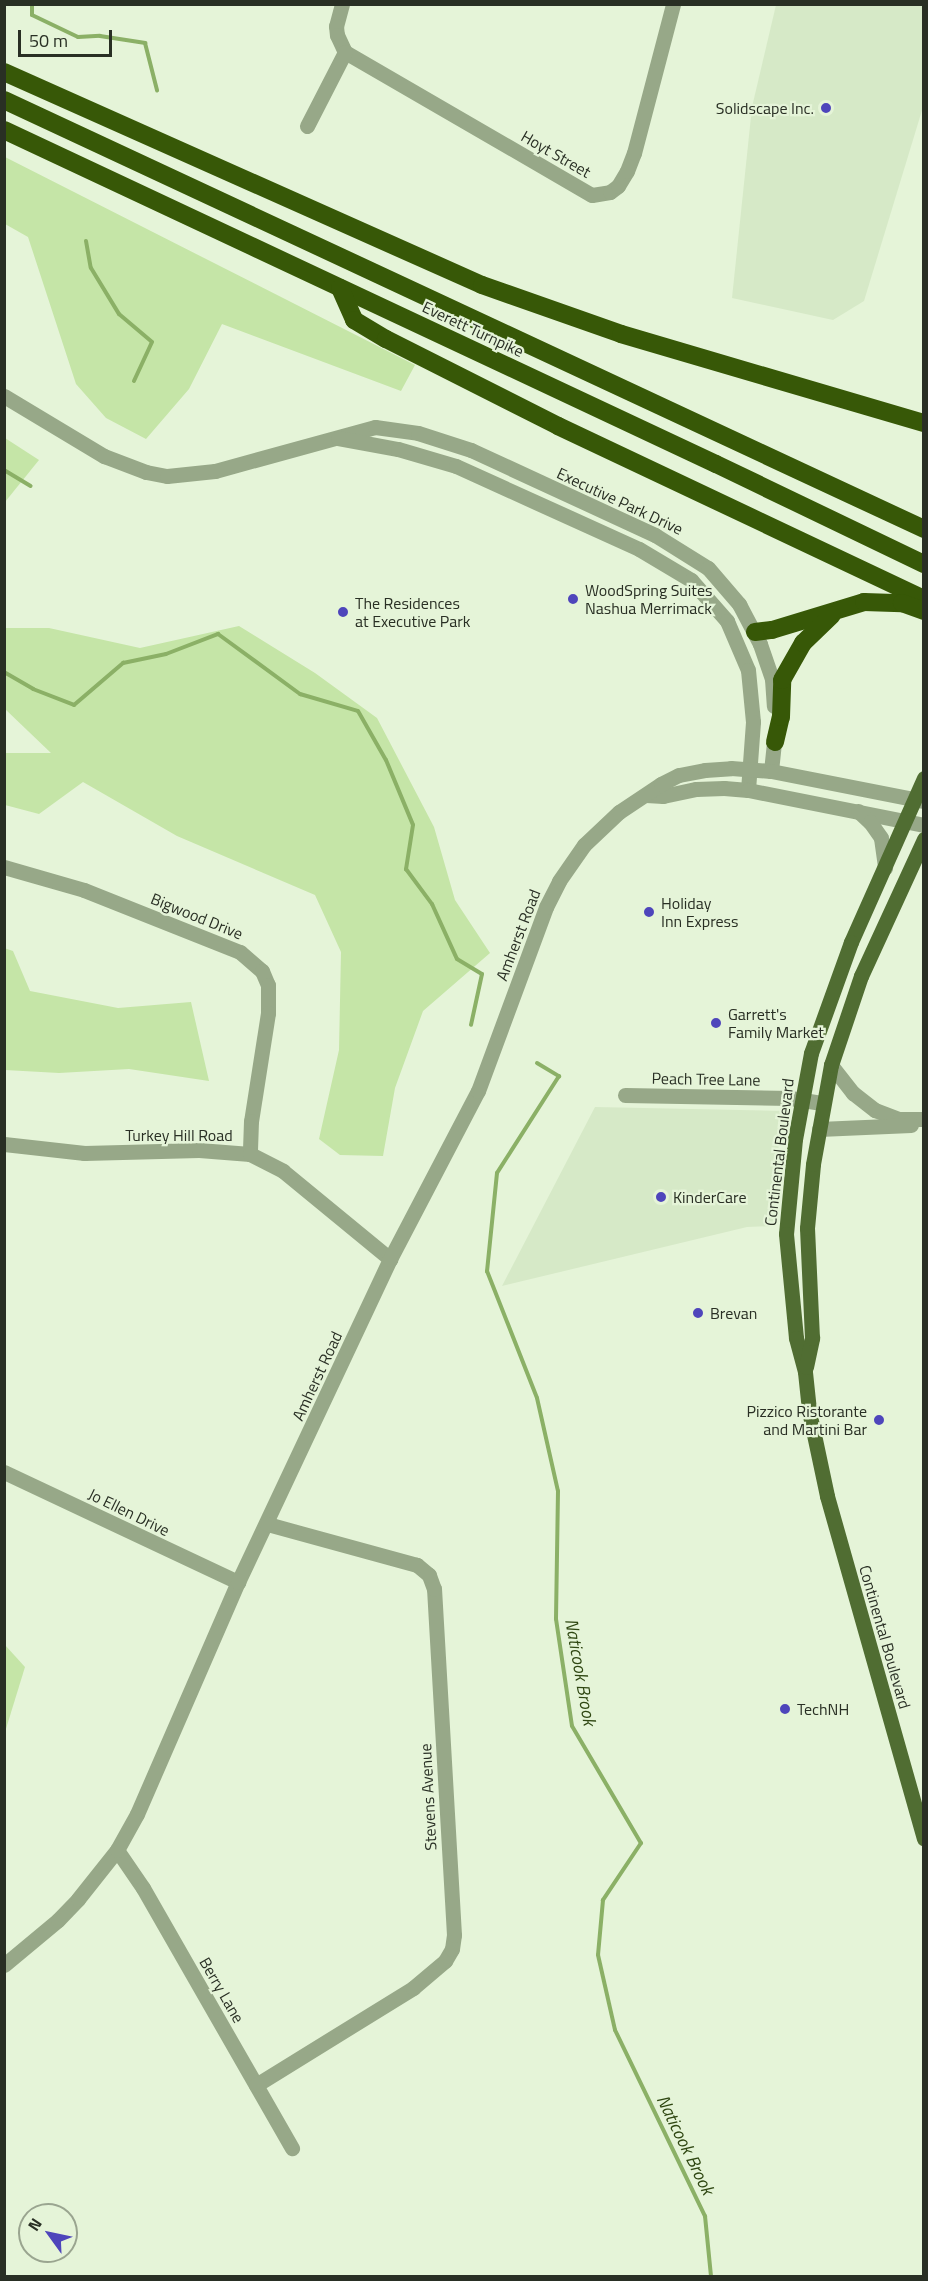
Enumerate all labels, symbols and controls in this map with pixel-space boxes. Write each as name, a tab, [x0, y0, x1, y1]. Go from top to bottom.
scale bar	[21, 18, 116, 56]
text: 50 m	[29, 27, 68, 54]
place label: Solidscape Inc.	[716, 98, 814, 118]
marker: Solidscape Inc.	[819, 101, 833, 115]
street label: Hoyt Street	[518, 126, 594, 182]
street label: Everett Turnpike	[419, 297, 527, 361]
street label: Executive Park Drive	[554, 463, 686, 539]
place label: WoodSpring Suites Nashua Merrimack	[585, 580, 713, 618]
marker: WoodSpring Suites Nashua Merrimack	[566, 592, 580, 606]
place label: The Residences at Executive Park	[355, 593, 470, 631]
marker: The Residences at Executive Park	[336, 605, 350, 619]
street label: Amherst Road	[492, 887, 544, 983]
street label: Bigwood Drive	[148, 889, 246, 943]
place label: Holiday Inn Express	[661, 893, 738, 931]
marker: Holiday Inn Express	[642, 905, 656, 919]
place label: Garrett's Family Market	[728, 1004, 824, 1042]
marker: Garrett's Family Market	[709, 1016, 723, 1030]
street label: Peach Tree Lane	[651, 1068, 761, 1090]
street label: Continental Boulevard	[760, 1077, 798, 1227]
street label: Turkey Hill Road	[125, 1125, 233, 1145]
place label: KinderCare	[673, 1187, 746, 1207]
marker: KinderCare	[654, 1190, 668, 1204]
place label: Brevan	[710, 1303, 757, 1323]
marker: Brevan	[691, 1306, 705, 1320]
street label: Amherst Road	[288, 1328, 346, 1424]
place label: Pizzico Ristorante and Martini Bar	[746, 1401, 867, 1439]
marker: Pizzico Ristorante and Martini Bar	[872, 1413, 886, 1427]
street label: Jo Ellen Drive	[85, 1484, 173, 1540]
street label: Continental Boulevard	[855, 1563, 915, 1711]
water label: Naticook Brook	[560, 1617, 600, 1727]
place label: TechNH	[797, 1699, 849, 1719]
marker: TechNH	[778, 1702, 792, 1716]
street label: Stevens Avenue	[416, 1743, 440, 1851]
street label: Berry Lane	[196, 1954, 248, 2026]
water label: Naticook Brook	[652, 2092, 718, 2198]
north arrow	[18, 2203, 78, 2263]
text: N	[21, 2213, 48, 2235]

